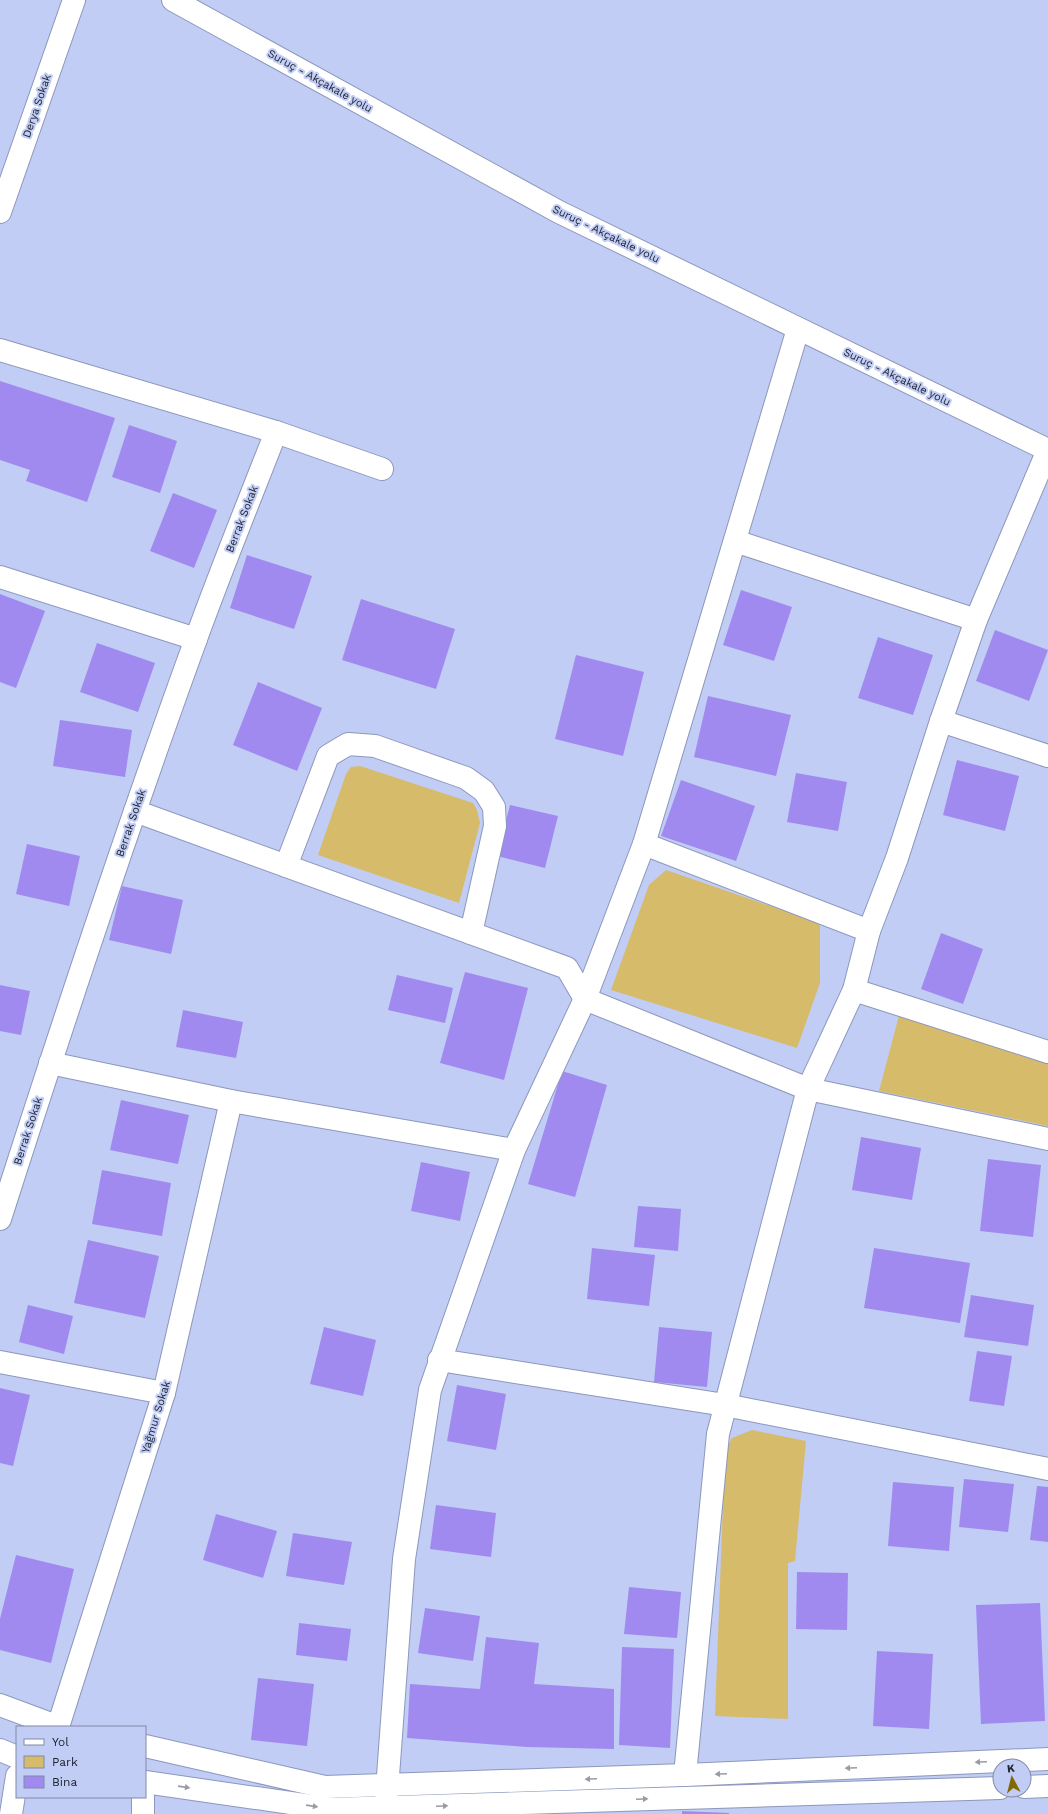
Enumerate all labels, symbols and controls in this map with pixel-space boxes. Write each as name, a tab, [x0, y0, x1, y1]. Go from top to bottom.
street label: Suruç - Akçakale yolu	[265, 47, 375, 115]
street label: Derya Sokak	[20, 73, 54, 139]
street label: Suruç - Akçakale yolu	[550, 202, 662, 266]
street label: Suruç - Akçakale yolu	[841, 345, 953, 409]
street label: Berrak Sokak	[223, 484, 261, 554]
street label: Berrak Sokak	[113, 788, 149, 858]
street label: Berrak Sokak	[11, 1095, 45, 1167]
street label: Yağmur Sokak	[139, 1379, 173, 1455]
legend	[16, 1726, 146, 1798]
text: Yol	[52, 1735, 69, 1749]
text: Park	[52, 1755, 78, 1769]
north arrow	[992, 1758, 1032, 1798]
one-way arrow	[975, 1759, 987, 1766]
text: K	[1006, 1762, 1016, 1775]
one-way arrow	[844, 1765, 857, 1771]
one-way arrow	[714, 1771, 727, 1777]
text: Bina	[52, 1775, 77, 1789]
one-way arrow	[584, 1776, 597, 1782]
one-way arrow	[178, 1784, 190, 1790]
one-way arrow	[636, 1796, 648, 1803]
one-way arrow	[436, 1802, 448, 1809]
one-way arrow	[306, 1803, 318, 1809]

